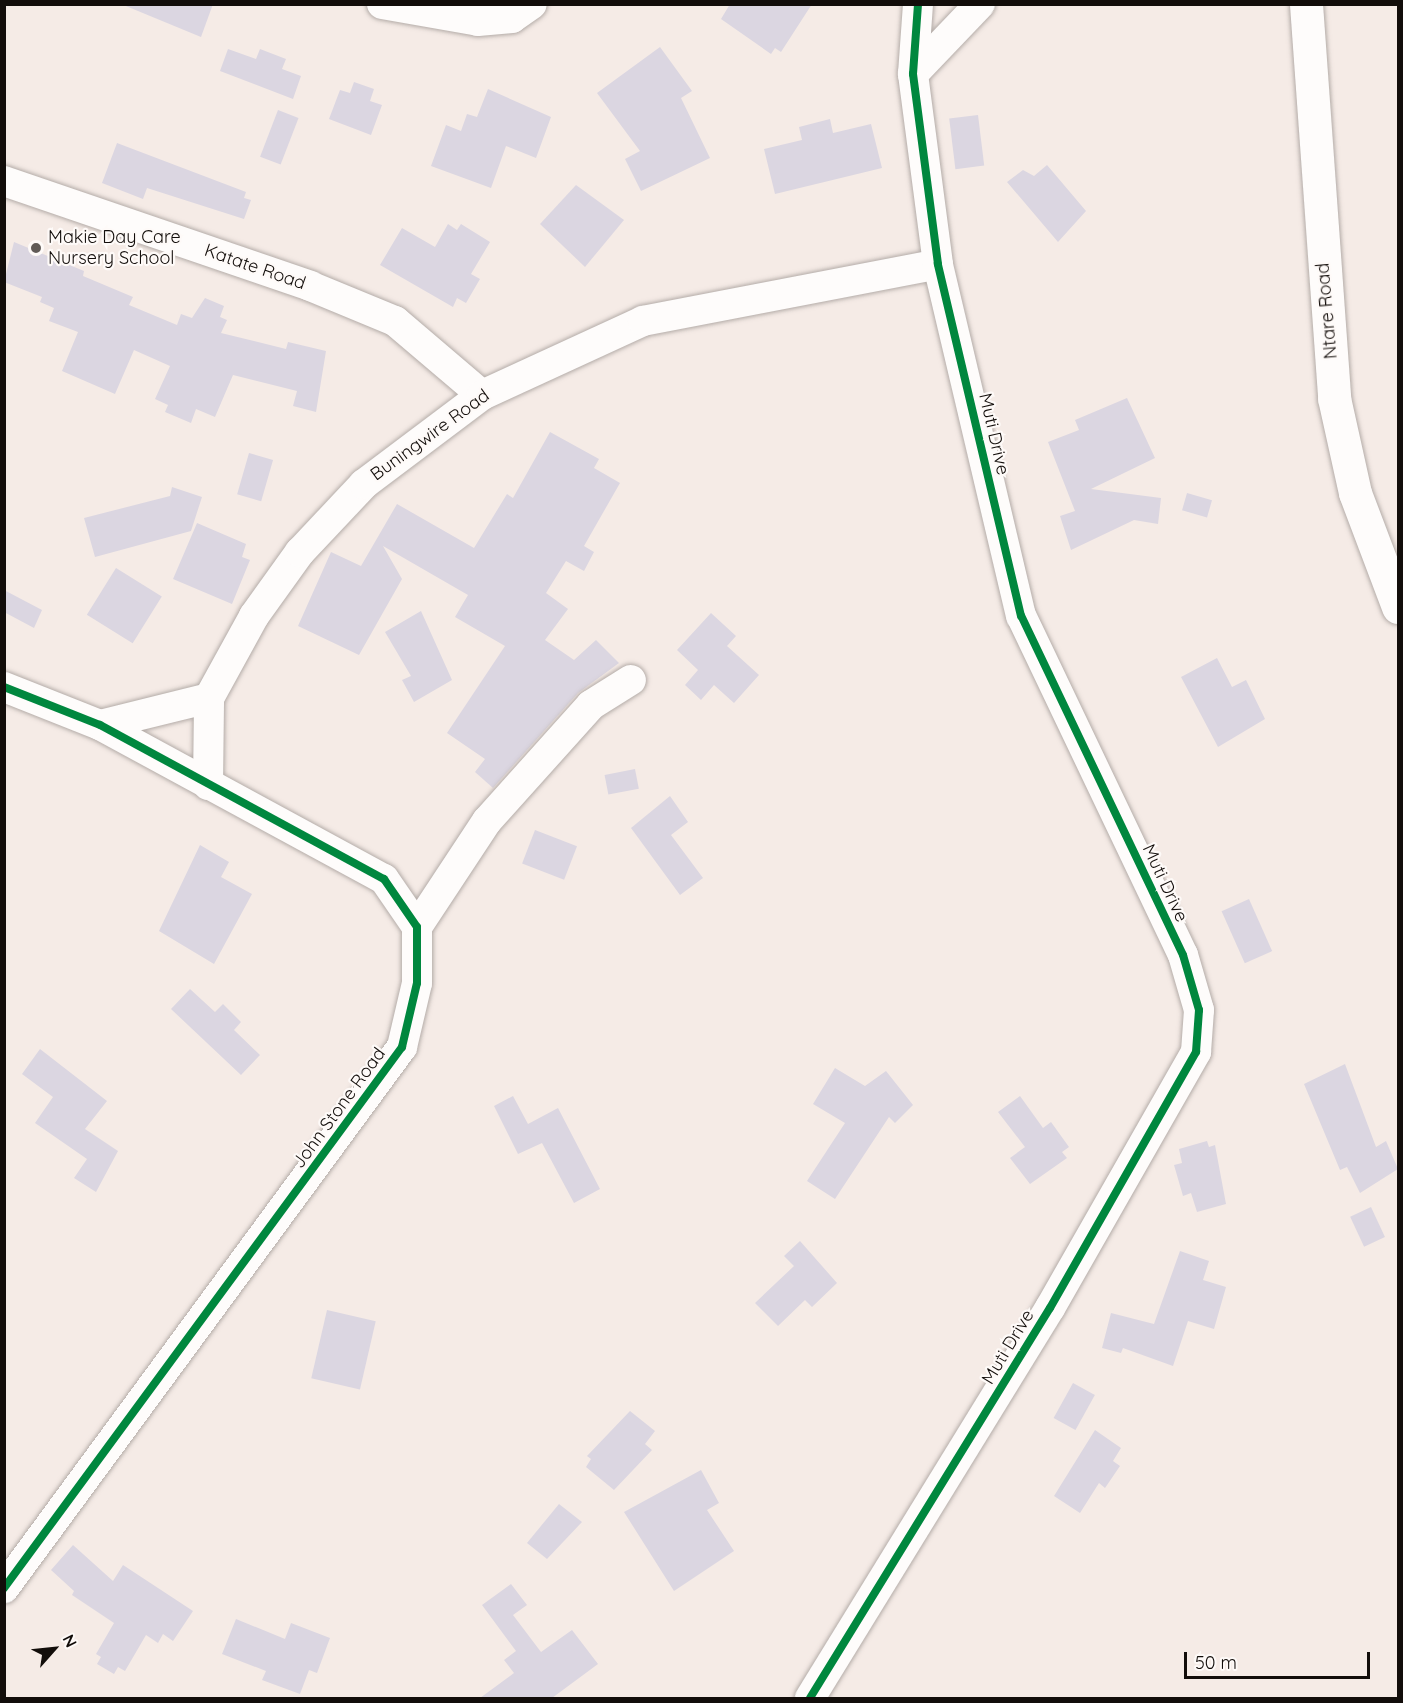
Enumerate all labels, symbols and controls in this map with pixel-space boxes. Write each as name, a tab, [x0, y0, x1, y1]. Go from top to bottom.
place label: Makie Day Care Nursery School	[48, 227, 181, 270]
street label: Katate Road	[201, 240, 309, 294]
marker: Makie Day Care Nursery School	[29, 241, 43, 255]
street label: Ntare Road	[1312, 262, 1342, 360]
street label: Buningwire Road	[366, 385, 494, 485]
street label: Muti Drive	[974, 391, 1014, 477]
street label: Muti Drive	[1138, 841, 1192, 925]
street label: John Stone Road	[288, 1043, 390, 1173]
street label: Muti Drive	[977, 1306, 1039, 1388]
north arrow	[24, 1619, 84, 1679]
text: N	[58, 1631, 82, 1651]
scale bar	[1187, 1640, 1373, 1678]
text: 50 m	[1195, 1651, 1237, 1674]

